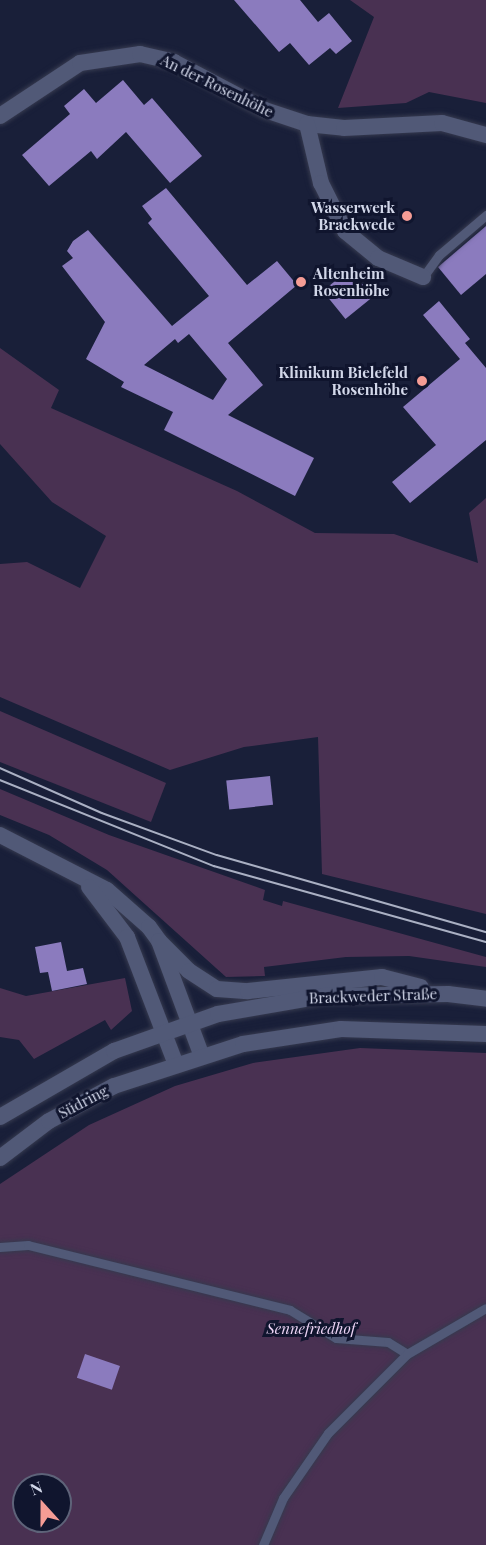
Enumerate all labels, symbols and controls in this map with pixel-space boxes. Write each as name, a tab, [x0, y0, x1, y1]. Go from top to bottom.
street label: An der Rosenhöhe	[158, 51, 276, 121]
place label: Wasserwerk Brackwede	[311, 198, 395, 233]
marker: Wasserwerk Brackwede	[400, 209, 414, 223]
place label: Altenheim Rosenhöhe	[313, 264, 390, 299]
marker: Altenheim Rosenhöhe	[294, 275, 308, 289]
place label: Klinikum Bielefeld Rosenhöhe	[279, 363, 408, 398]
marker: Klinikum Bielefeld Rosenhöhe	[413, 372, 431, 390]
street label: Brackweder Straße	[308, 985, 438, 1007]
street label: Südring	[55, 1082, 111, 1122]
park label: Sennefriedhof	[266, 1320, 356, 1338]
north arrow	[12, 1473, 72, 1533]
text: N	[27, 1476, 45, 1499]

